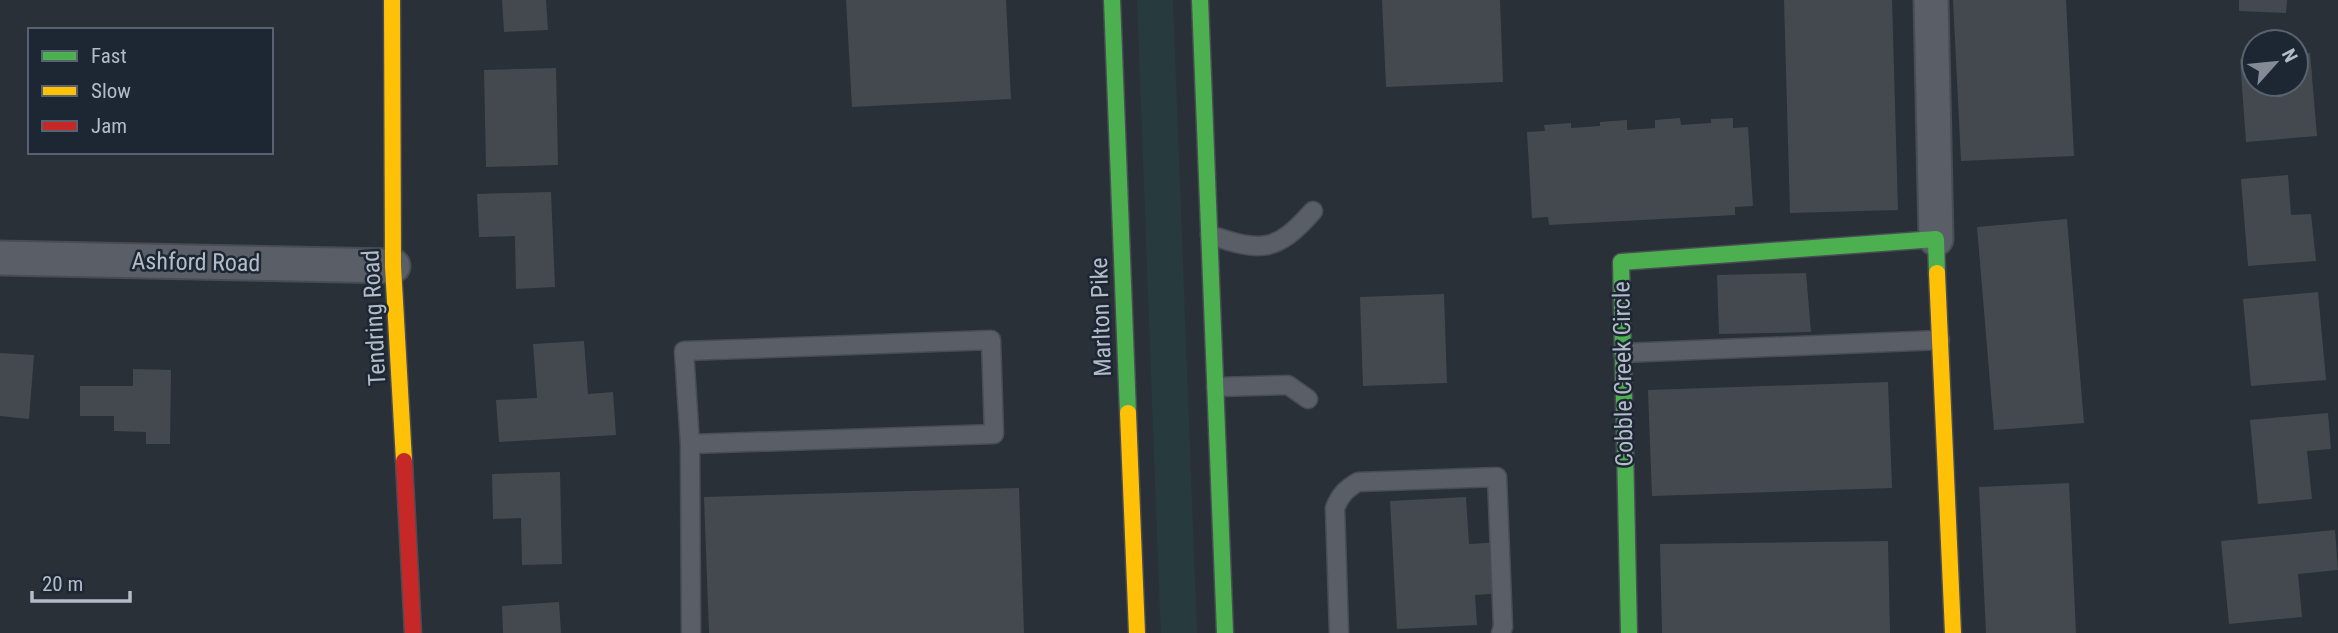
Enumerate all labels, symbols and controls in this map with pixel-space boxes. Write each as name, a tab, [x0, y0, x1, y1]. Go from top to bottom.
legend	[28, 28, 273, 154]
north arrow	[2240, 28, 2310, 98]
text: Fast	[91, 44, 127, 68]
text: N	[2277, 45, 2303, 66]
text: Slow	[91, 79, 131, 103]
text: Jam	[91, 114, 127, 138]
street label: Ashford Road	[131, 247, 261, 277]
street label: Tendring Road	[356, 249, 392, 387]
street label: Marlton Pike	[1085, 257, 1117, 377]
street label: Cobble Creek Circle	[1607, 281, 1639, 467]
scale bar	[32, 560, 130, 604]
text: 20 m	[42, 572, 83, 596]

